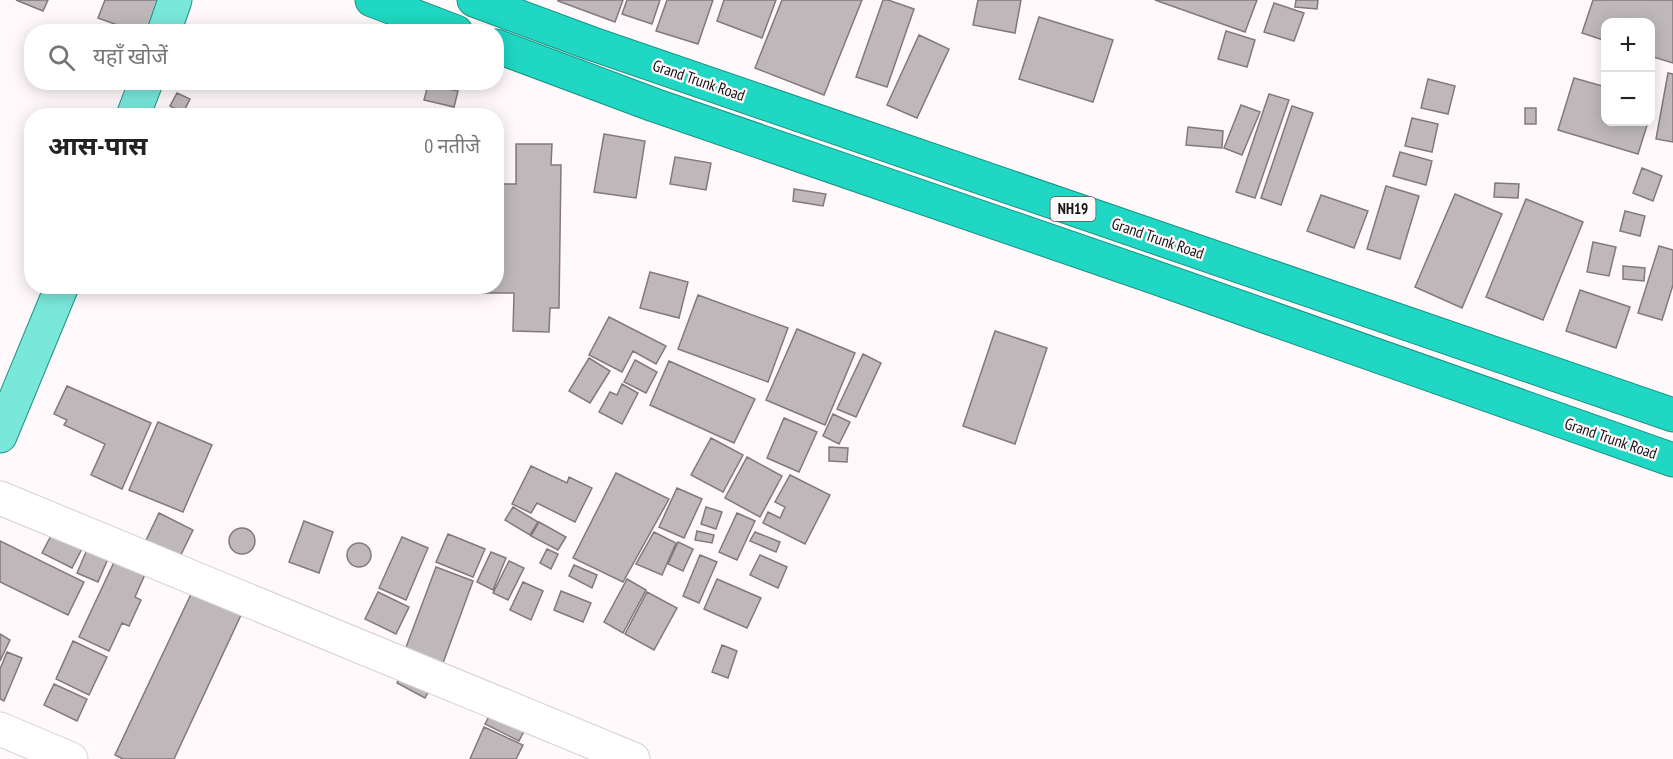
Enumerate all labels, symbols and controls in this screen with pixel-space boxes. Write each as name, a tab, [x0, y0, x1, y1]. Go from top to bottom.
map controls	[1601, 18, 1655, 126]
button: +	[1601, 18, 1655, 72]
search box	[24, 24, 504, 90]
icon: search	[45, 41, 78, 74]
text: यहाँ खोजें	[93, 42, 168, 70]
street label: Grand Trunk Road	[650, 55, 748, 105]
button: −	[1601, 72, 1655, 126]
text: आस-पास	[48, 129, 148, 162]
text: 0 नतीजे	[424, 133, 480, 159]
road number: NH19	[1050, 197, 1096, 221]
street label: Grand Trunk Road	[1109, 213, 1207, 263]
street label: Grand Trunk Road	[1562, 413, 1660, 463]

